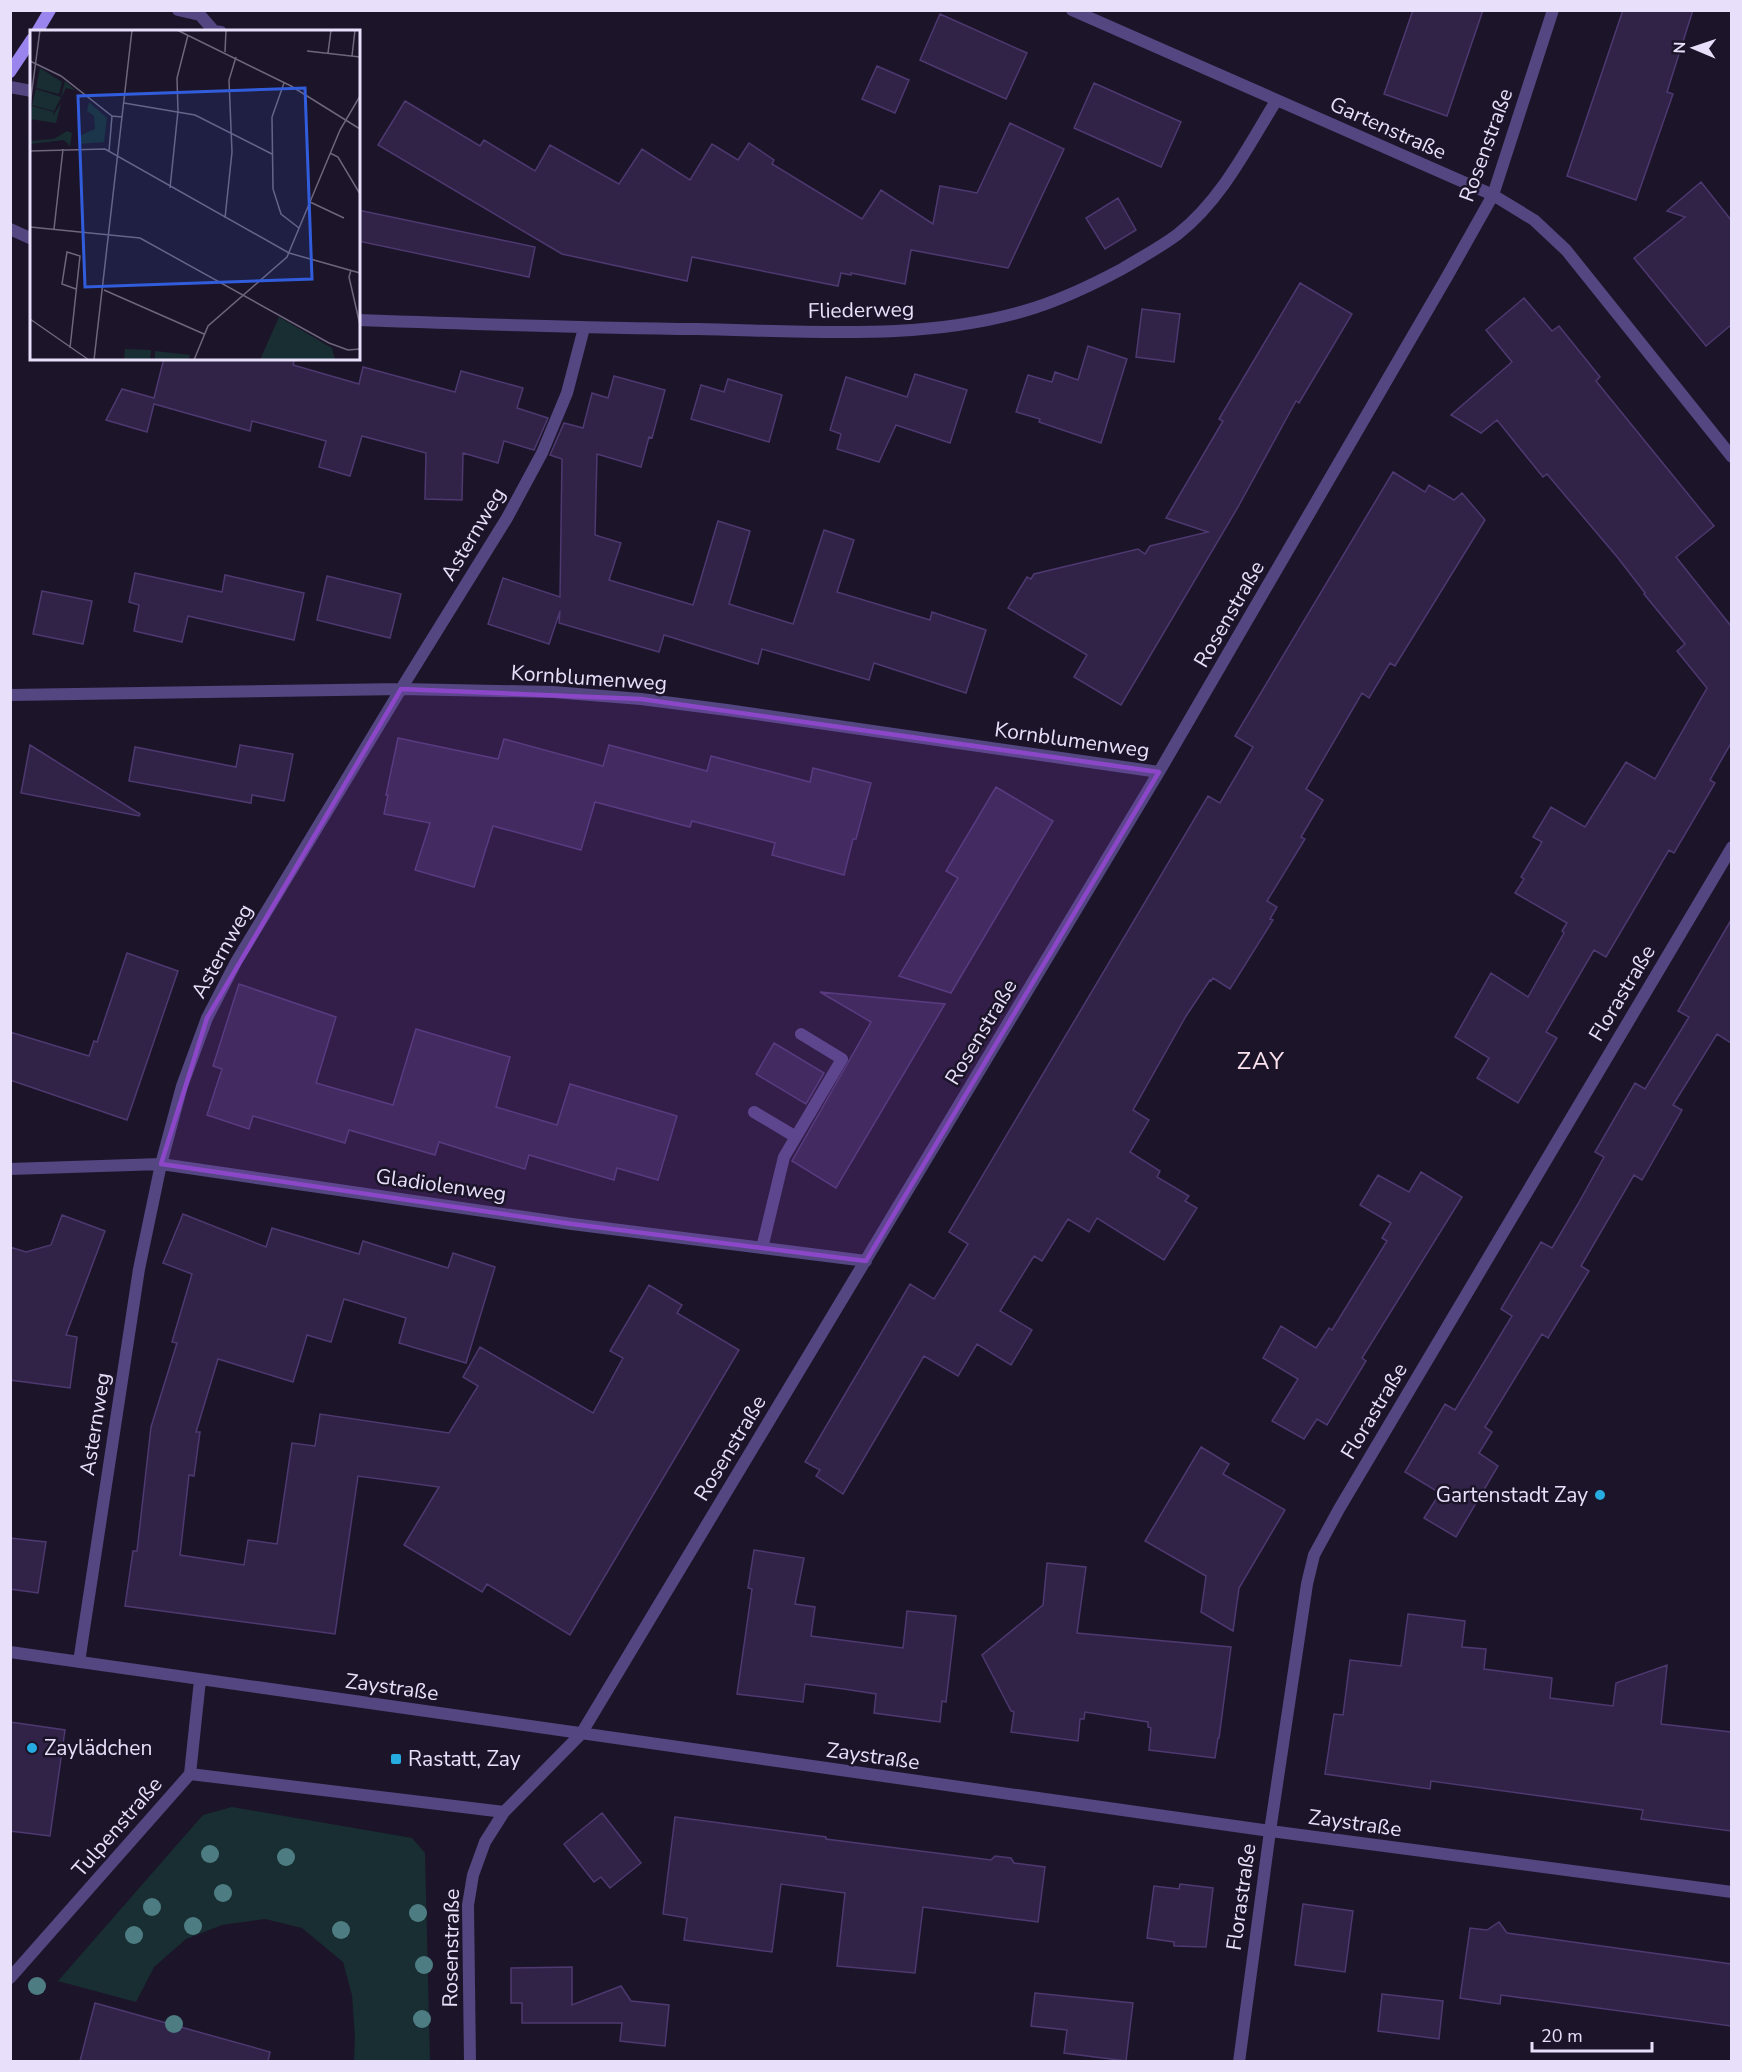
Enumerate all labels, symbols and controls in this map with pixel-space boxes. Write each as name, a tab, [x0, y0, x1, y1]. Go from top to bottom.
north arrow	[1664, 18, 1724, 78]
inset map	[30, 30, 360, 360]
text: N	[1669, 41, 1691, 54]
street label: Rosenstraße	[1453, 84, 1519, 206]
street label: Gartenstraße	[1325, 90, 1451, 166]
street label: Fliederweg	[808, 295, 914, 325]
street label: Asternweg	[434, 482, 512, 586]
street label: Rosenstraße	[1187, 556, 1271, 672]
street label: Kornblumenweg	[510, 659, 668, 697]
street label: Kornblumenweg	[993, 715, 1151, 765]
street label: Asternweg	[185, 899, 259, 1003]
street label: Florastraße	[1582, 940, 1662, 1046]
street label: Rosenstraße	[938, 974, 1024, 1090]
district label: ZAY	[1237, 1045, 1285, 1077]
street label: Gladiolenweg	[374, 1162, 508, 1208]
street label: Florastraße	[1334, 1358, 1414, 1464]
street label: Asternweg	[73, 1370, 117, 1478]
street label: Rosenstraße	[687, 1390, 773, 1506]
place label: Gartenstadt Zay	[1436, 1481, 1588, 1509]
marker: Gartenstadt Zay	[1593, 1488, 1607, 1502]
street label: Zaystraße	[344, 1667, 440, 1707]
place label: Zaylädchen	[44, 1734, 152, 1762]
street label: Zaystraße	[825, 1736, 921, 1776]
marker: Zaylädchen	[25, 1741, 39, 1755]
place label: Rastatt, Zay	[408, 1745, 521, 1773]
marker: Rastatt, Zay	[389, 1752, 403, 1766]
street label: Tulpenstraße	[66, 1771, 168, 1883]
street label: Zaystraße	[1307, 1803, 1403, 1843]
street label: Florastraße	[1220, 1842, 1262, 1952]
street label: Rosenstraße	[436, 1888, 466, 2008]
scale bar	[1532, 2015, 1652, 2053]
text: 20 m	[1541, 2024, 1583, 2048]

